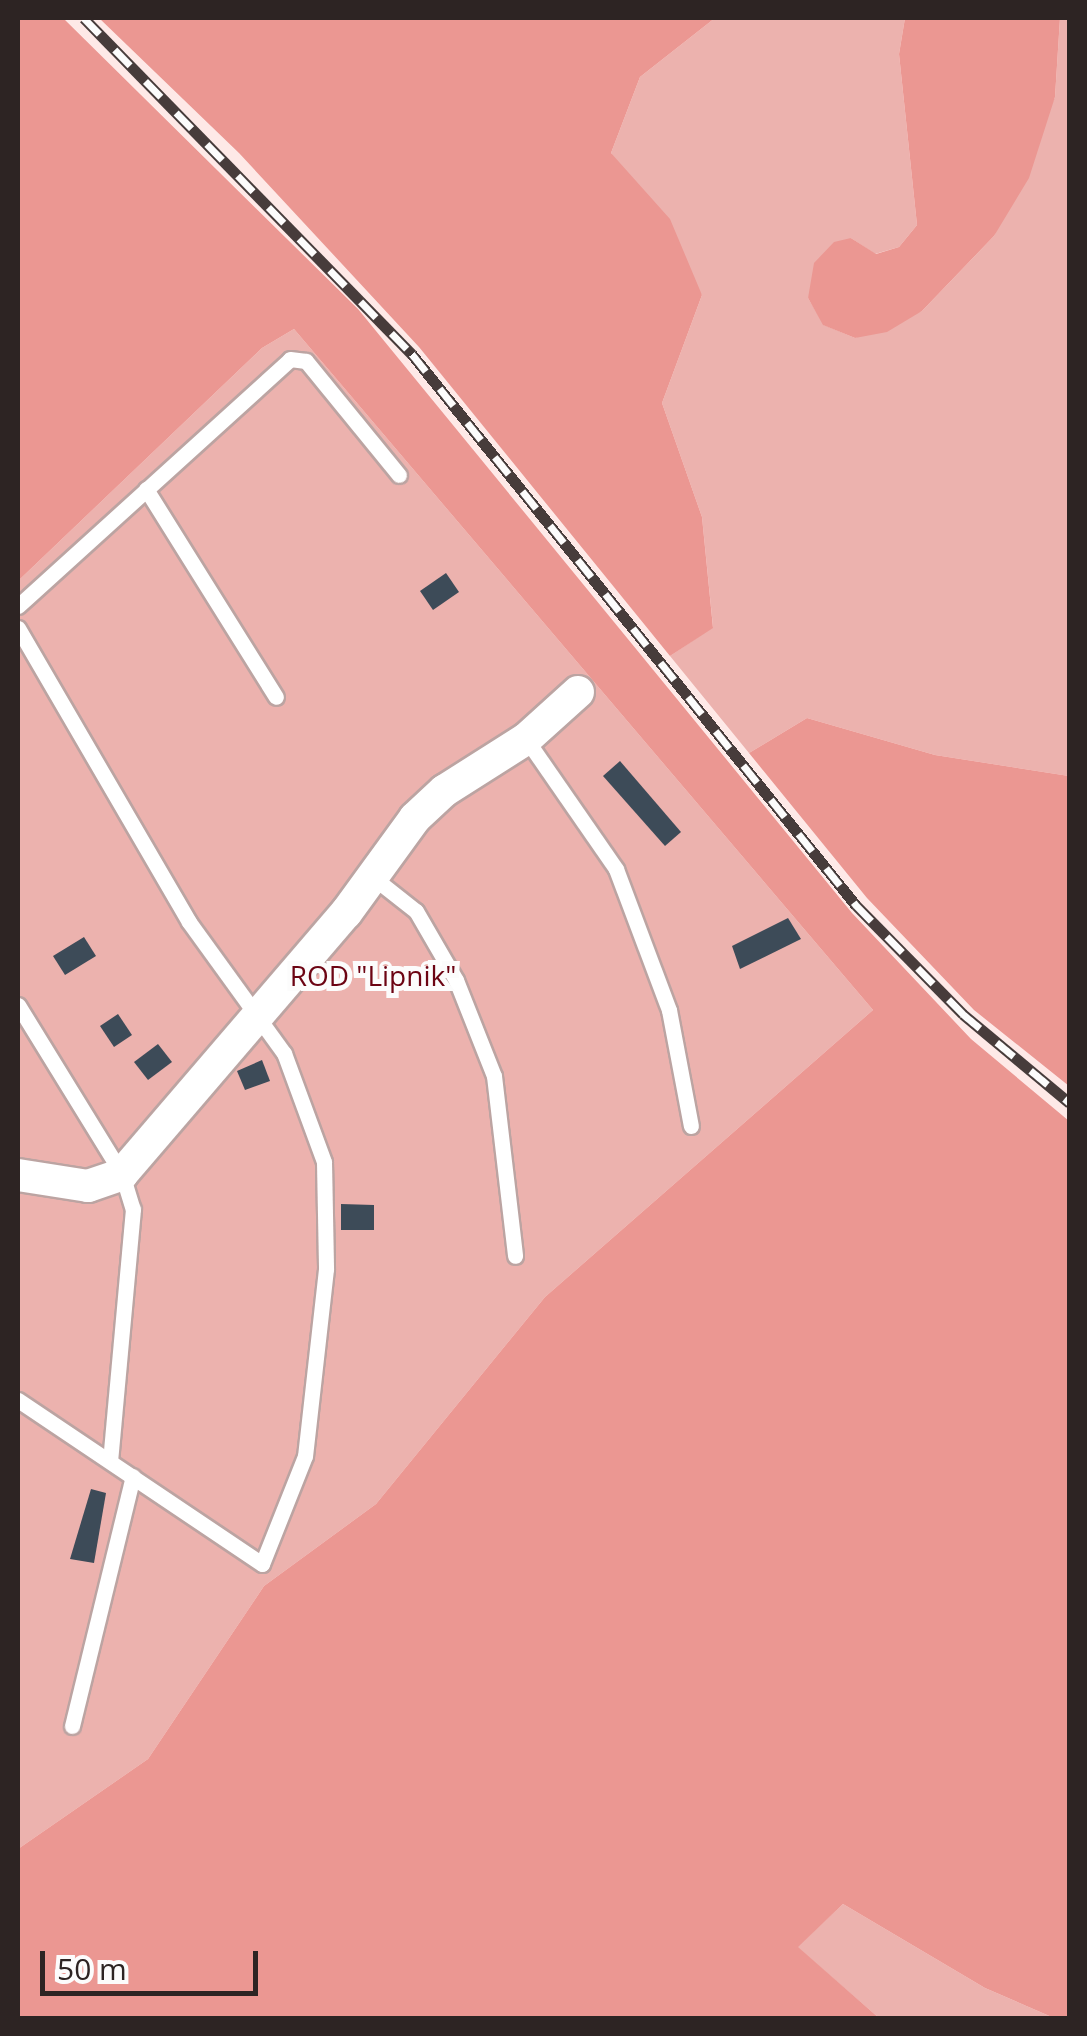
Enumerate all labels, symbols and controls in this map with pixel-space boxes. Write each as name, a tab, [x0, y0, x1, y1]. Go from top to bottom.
park label: ROD "Lipnik"	[290, 958, 456, 992]
scale bar	[45, 1931, 262, 1993]
text: 50 m	[57, 1948, 127, 1989]

